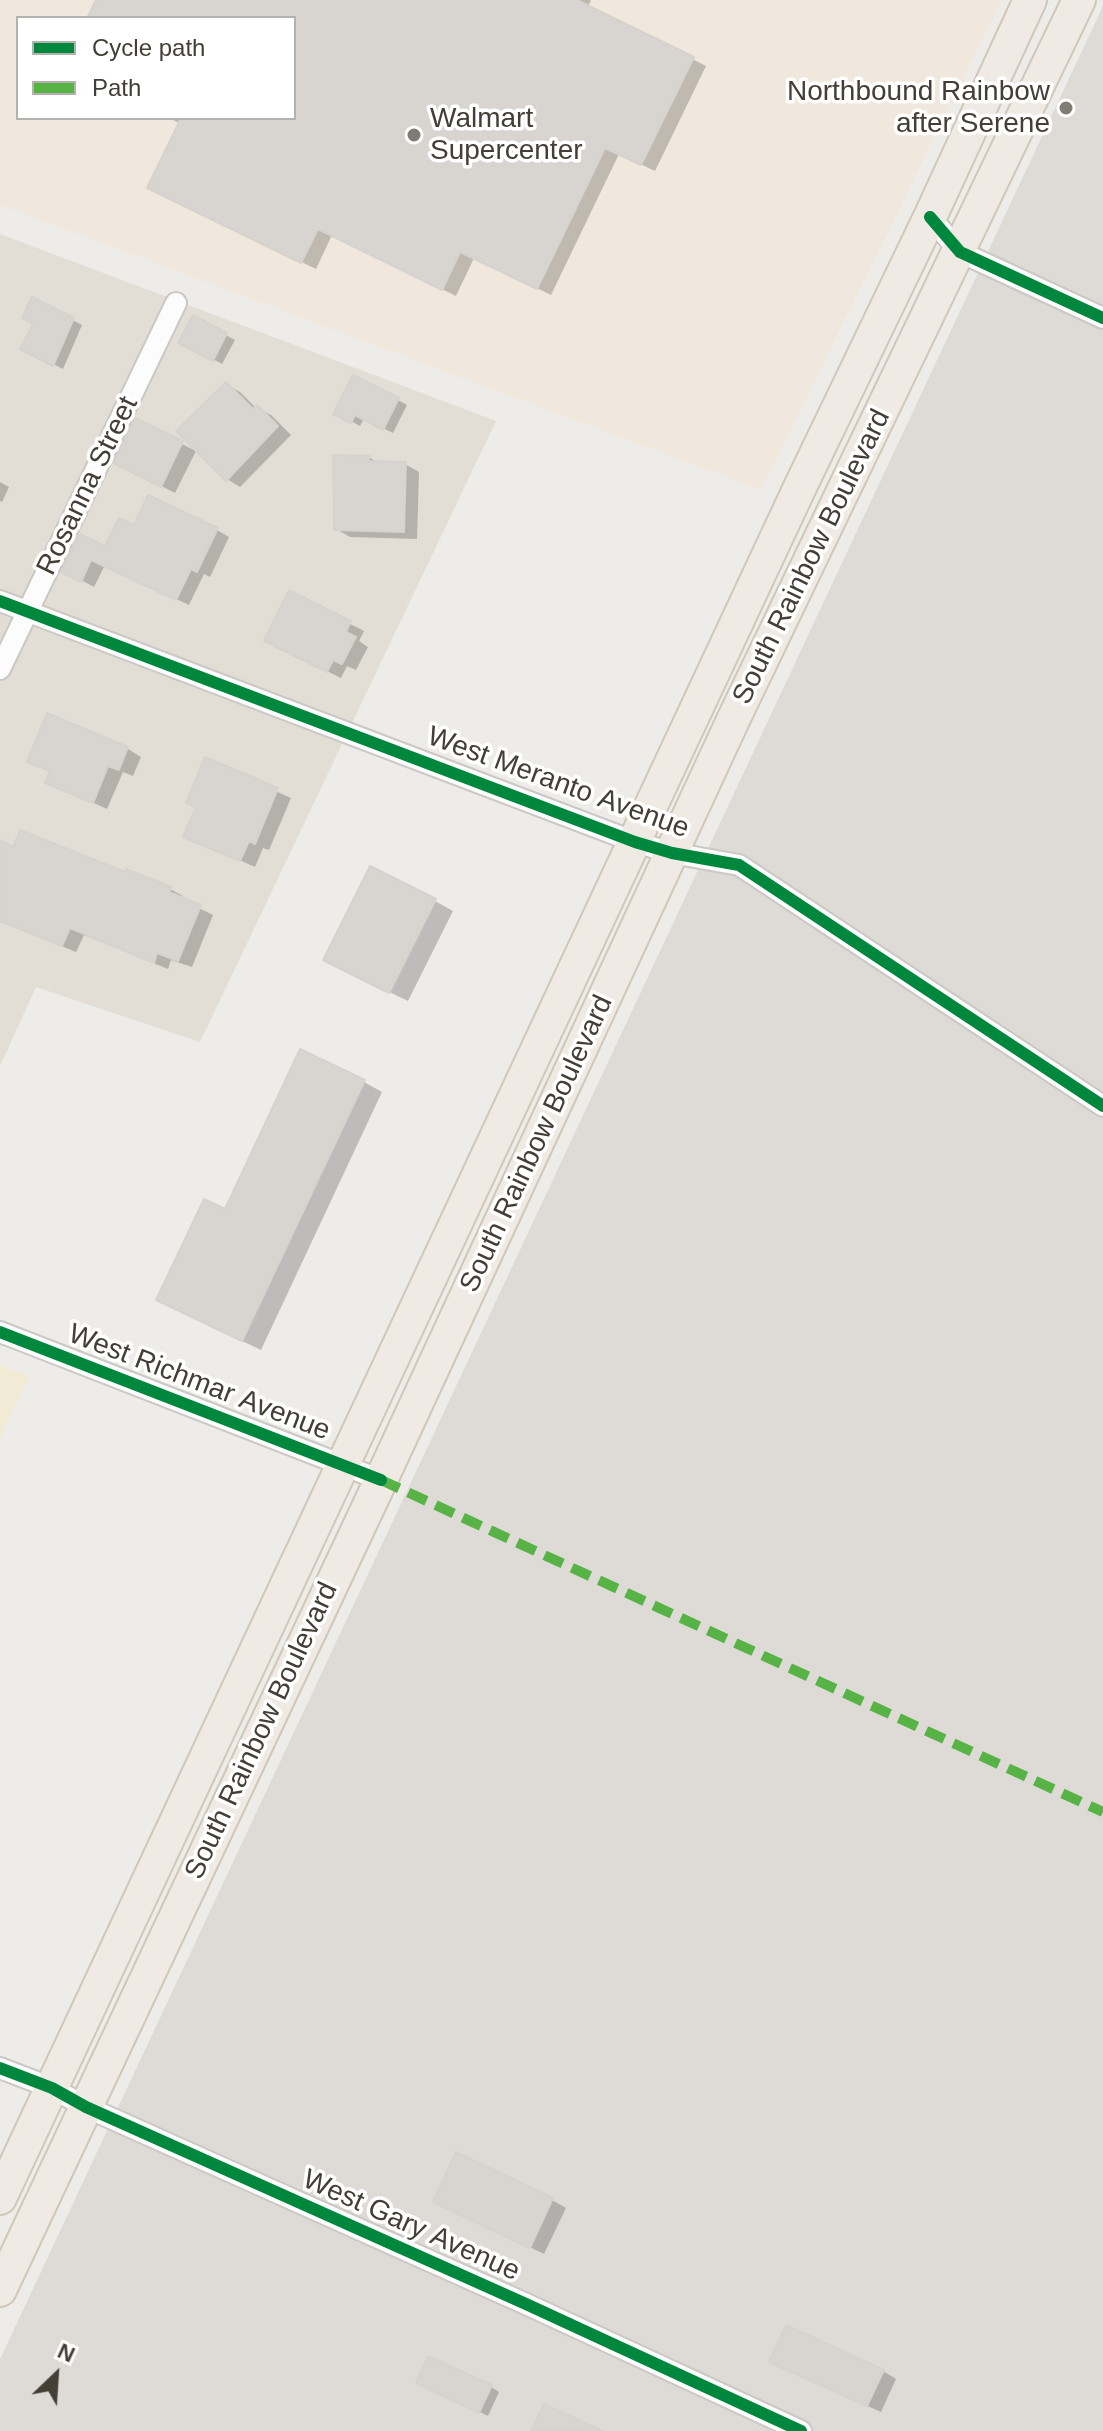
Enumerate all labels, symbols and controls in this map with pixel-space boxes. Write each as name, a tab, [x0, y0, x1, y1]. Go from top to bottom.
legend	[16, 16, 296, 120]
text: Cycle path	[92, 34, 205, 61]
text: Path	[92, 74, 141, 101]
place label: Northbound Rainbow after Serene	[787, 75, 1050, 141]
marker: Northbound Rainbow after Serene	[1057, 99, 1075, 117]
place label: Walmart Supercenter	[430, 102, 583, 168]
marker: Walmart Supercenter	[405, 126, 423, 144]
street label: Rosanna Street	[30, 391, 146, 581]
street label: South Rainbow Boulevard	[726, 404, 898, 710]
street label: West Meranto Avenue	[423, 720, 693, 846]
street label: South Rainbow Boulevard	[453, 990, 621, 1298]
street label: West Richmar Avenue	[63, 1318, 335, 1448]
street label: South Rainbow Boulevard	[178, 1577, 346, 1885]
street label: West Gary Avenue	[297, 2163, 525, 2289]
north arrow	[16, 2335, 96, 2415]
text: N	[54, 2338, 79, 2367]

